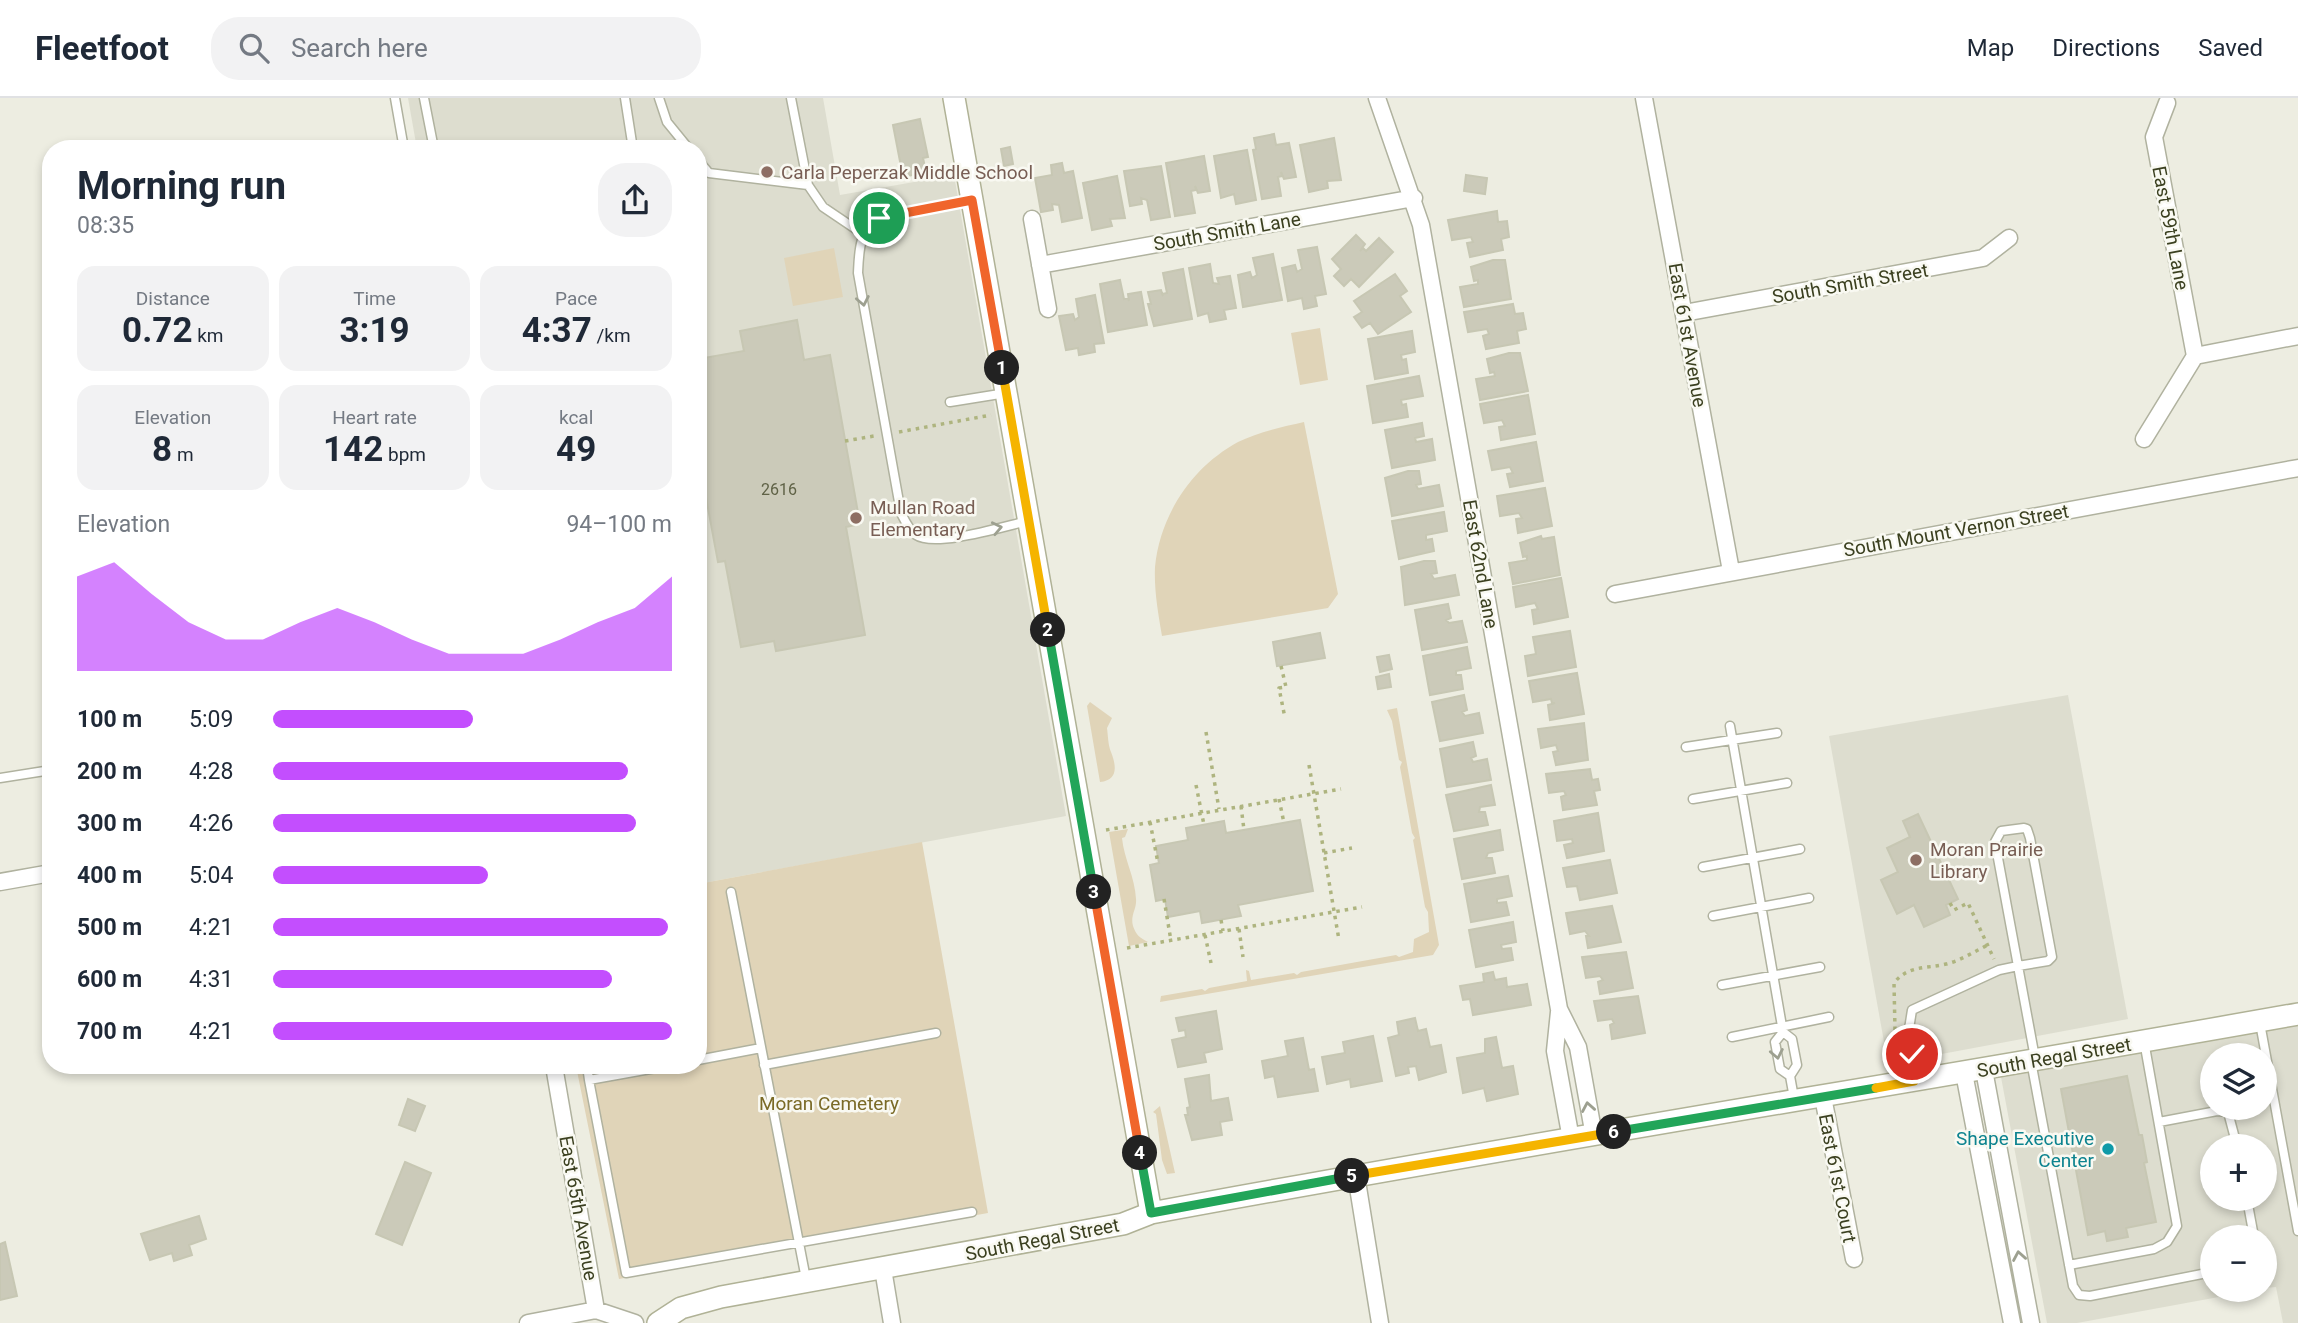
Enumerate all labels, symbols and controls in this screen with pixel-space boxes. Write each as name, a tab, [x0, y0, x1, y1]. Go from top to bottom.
search box	[211, 17, 701, 80]
text: Fleetfoot	[35, 29, 169, 68]
icon: search	[235, 29, 273, 67]
text: Search here	[291, 33, 428, 63]
text: Map	[1967, 34, 2014, 62]
text: Directions	[2052, 34, 2160, 62]
text: Saved	[2198, 34, 2263, 62]
place label: Carla Peperzak Middle School	[781, 161, 1033, 184]
button: share	[598, 163, 672, 237]
text: Morning run	[77, 164, 286, 208]
marker: Carla Peperzak Middle School	[759, 164, 775, 180]
street label: East 59th Lane	[2147, 164, 2194, 292]
pin	[849, 188, 909, 248]
icon: arrive	[860, 199, 898, 237]
street label: South Smith Lane	[1152, 207, 1302, 256]
text: 08:35	[77, 212, 134, 239]
street label: South Smith Street	[1770, 258, 1930, 309]
street label: East 61st Avenue	[1663, 261, 1712, 409]
text: Distance	[136, 287, 210, 310]
text: Time	[353, 287, 396, 310]
text: Pace	[555, 287, 597, 310]
one-way arrow	[855, 295, 870, 307]
text: 0.72	[122, 310, 193, 351]
text: 3:19	[339, 310, 410, 351]
text: 4:37	[522, 310, 592, 351]
text: km	[193, 324, 224, 347]
text: /km	[592, 324, 631, 347]
pin: 1	[984, 350, 1020, 386]
text: 1	[996, 356, 1007, 379]
text: Elevation	[134, 406, 211, 429]
text: Heart rate	[332, 406, 417, 429]
text: kcal	[559, 406, 593, 429]
text: 8	[152, 429, 172, 470]
text: 142	[323, 429, 383, 470]
text: 49	[556, 429, 596, 470]
text: m	[172, 443, 194, 466]
text: bpm	[383, 443, 426, 466]
house number: 2616	[761, 480, 797, 499]
place label: Mullan Road Elementary	[870, 496, 975, 541]
street label: East 62nd Lane	[1458, 498, 1503, 630]
street label: South Mount Vernon Street	[1842, 499, 2070, 562]
marker: Mullan Road Elementary	[848, 510, 864, 526]
text: Elevation	[77, 511, 170, 538]
text: 94–100 m	[566, 511, 672, 538]
one-way arrow	[991, 521, 1003, 536]
pin: 2	[1030, 612, 1066, 648]
text: 2	[1042, 618, 1053, 641]
text: 100 m	[77, 706, 142, 733]
text: 5:09	[189, 706, 233, 733]
text: 200 m	[77, 758, 142, 785]
text: 4:28	[189, 758, 233, 785]
text: 300 m	[77, 810, 142, 837]
text: 4:26	[189, 810, 233, 837]
place label: Moran Prairie Library	[1930, 838, 2043, 883]
marker: Moran Prairie Library	[1908, 852, 1924, 868]
text: 400 m	[77, 862, 142, 889]
text: 5:04	[189, 862, 233, 889]
pin: 3	[1076, 874, 1112, 910]
text: 3	[1088, 880, 1099, 903]
text: 500 m	[77, 914, 142, 941]
text: 4:21	[189, 914, 233, 941]
text: 600 m	[77, 966, 142, 993]
text: 4:31	[189, 966, 233, 993]
text: 700 m	[77, 1018, 142, 1045]
text: 4:21	[189, 1018, 233, 1045]
pin	[1882, 1024, 1942, 1084]
street label: South Regal Street	[1975, 1033, 2133, 1082]
icon: check	[1893, 1035, 1931, 1073]
map controls	[2200, 1043, 2277, 1302]
button: layers	[2200, 1043, 2277, 1120]
one-way arrow	[1769, 1048, 1784, 1060]
park label: Moran Cemetery	[759, 1092, 899, 1115]
one-way arrow	[1581, 1101, 1596, 1113]
street label: East 61st Court	[1814, 1112, 1861, 1244]
pin: 6	[1596, 1114, 1632, 1150]
text: 6	[1608, 1120, 1619, 1143]
place label: Shape Executive Center	[1956, 1127, 2095, 1172]
street label: East 65th Avenue	[554, 1134, 603, 1282]
button: +	[2200, 1134, 2277, 1211]
pin: 4	[1122, 1136, 1158, 1170]
text: 4	[1134, 1141, 1145, 1164]
marker: Shape Executive Center	[2100, 1141, 2116, 1157]
pin: 5	[1334, 1158, 1370, 1194]
text: 5	[1346, 1164, 1357, 1187]
street label: South Regal Street	[963, 1213, 1121, 1266]
button: −	[2200, 1225, 2277, 1302]
one-way arrow	[2012, 1250, 2027, 1262]

